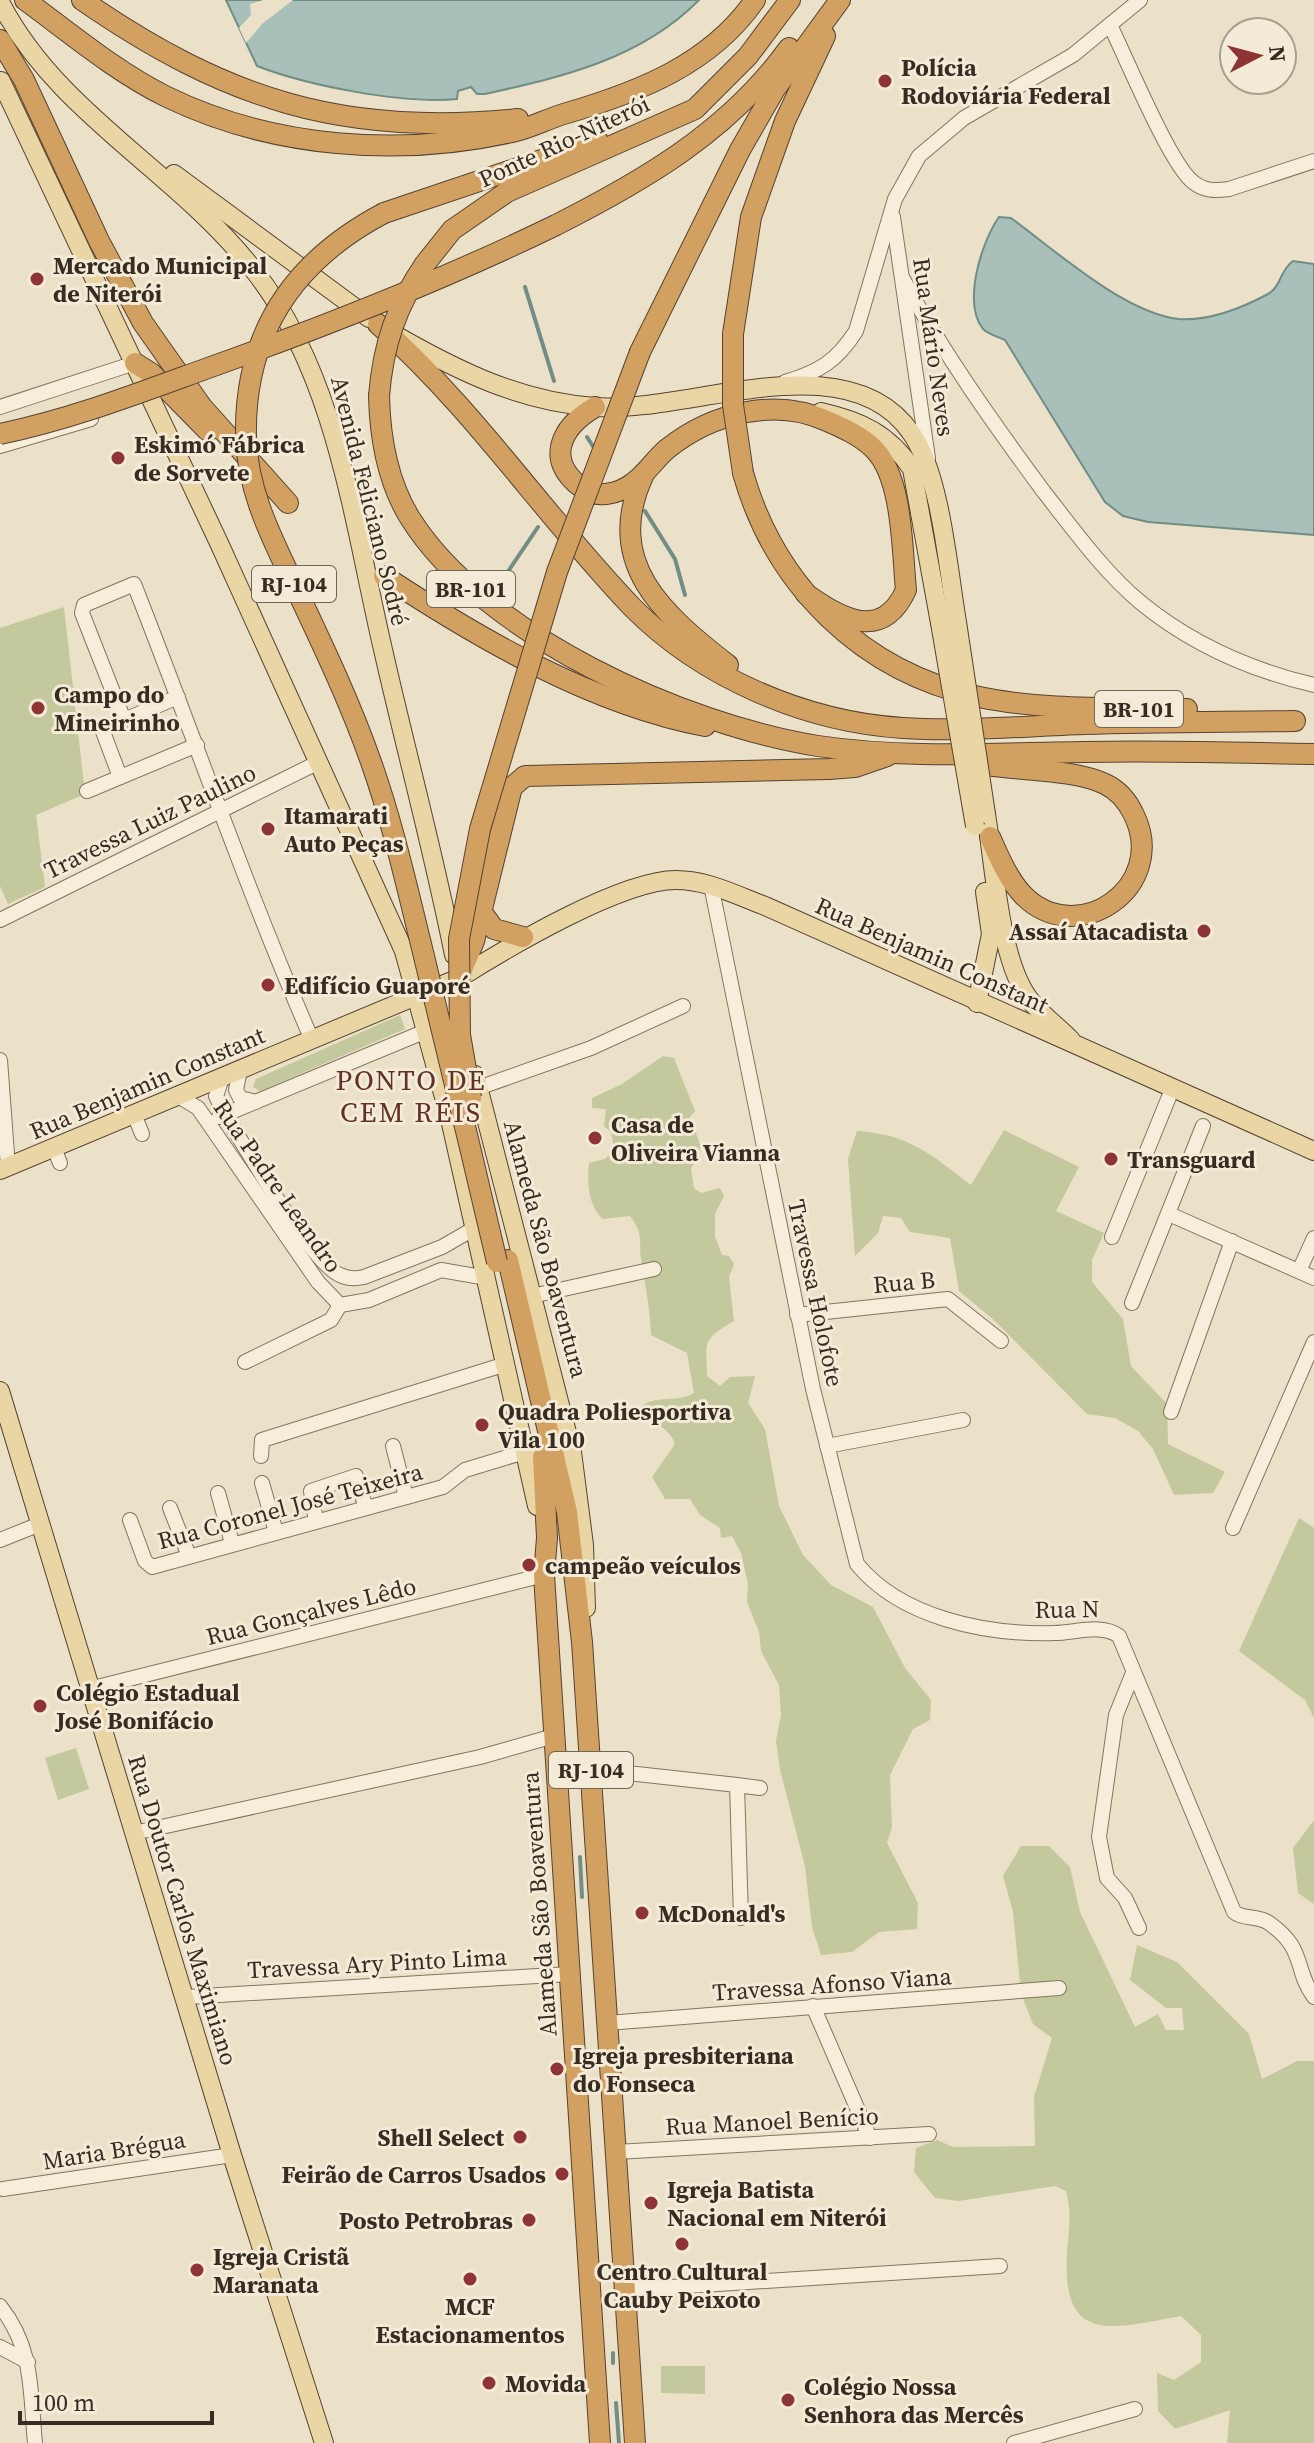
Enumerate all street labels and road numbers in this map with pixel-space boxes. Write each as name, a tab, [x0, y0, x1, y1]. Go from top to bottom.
street label: Ponte Rio-Niterói	[473, 87, 655, 195]
street label: Rua Mário Neves	[905, 256, 963, 438]
street label: Avenida Feliciano Sodré	[323, 373, 417, 629]
road number: RJ-104	[252, 566, 336, 602]
road number: BR-101	[427, 571, 515, 607]
road number: BR-101	[1095, 691, 1183, 727]
street label: Travessa Luiz Paulino	[39, 755, 261, 887]
street label: Rua Benjamin Constant	[810, 889, 1054, 1021]
street label: Rua Benjamin Constant	[25, 1018, 270, 1147]
street label: Rua Padre Leandro	[206, 1093, 350, 1279]
street label: Alameda São Boaventura	[496, 1117, 596, 1382]
street label: Travessa Holofote	[780, 1196, 852, 1390]
street label: Rua B	[872, 1263, 936, 1301]
street label: Rua Coronel José Teixeira	[154, 1455, 427, 1557]
street label: Rua Gonçalves Lêdo	[203, 1569, 419, 1653]
street label: Rua N	[1034, 1592, 1100, 1626]
street label: Rua Doutor Carlos Maximiano	[120, 1751, 246, 2069]
road number: RJ-104	[549, 1752, 633, 1788]
street label: Alameda São Boaventura	[513, 1770, 565, 2038]
street label: Travessa Ary Pinto Lima	[246, 1940, 508, 1986]
street label: Travessa Afonso Viana	[711, 1959, 953, 2009]
street label: Rua Manoel Benício	[664, 2099, 880, 2143]
street label: Maria Brégua	[40, 2122, 189, 2178]

